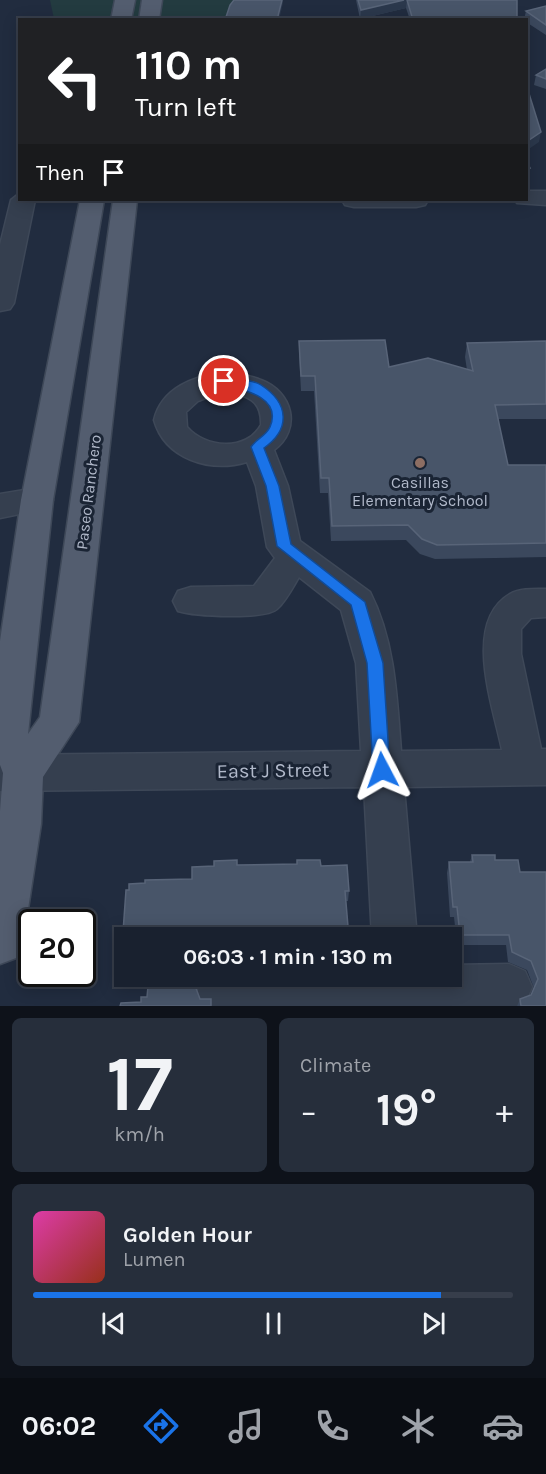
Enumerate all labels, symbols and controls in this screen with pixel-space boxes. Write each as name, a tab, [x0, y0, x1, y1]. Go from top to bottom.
text: 110 m	[135, 40, 242, 90]
icon: left	[36, 42, 114, 120]
text: Turn left	[135, 91, 236, 123]
icon: arrive	[97, 156, 130, 189]
text: Then	[36, 160, 85, 186]
pin	[198, 355, 249, 406]
icon: arrive	[207, 364, 240, 397]
street label: Paseo Ranchero	[72, 433, 105, 551]
marker: Casillas Elementary School	[413, 456, 427, 470]
place label: Casillas Elementary School	[352, 473, 488, 510]
position arrow	[350, 738, 414, 802]
street label: East J Street	[216, 758, 330, 783]
speed limit sign: 20	[18, 909, 96, 987]
text: 06:03 · 1 min · 130 m	[183, 944, 393, 970]
text: 17	[106, 1038, 173, 1130]
text: Climate	[300, 1054, 371, 1077]
text: 19°	[376, 1084, 437, 1136]
text: −	[300, 1092, 317, 1130]
text: +	[496, 1092, 513, 1130]
text: km/h	[114, 1123, 165, 1146]
text: Golden Hour	[123, 1222, 252, 1248]
text: Lumen	[123, 1248, 186, 1271]
icon: previous	[97, 1307, 130, 1340]
icon: pause	[257, 1307, 290, 1340]
icon: next	[417, 1307, 450, 1340]
icon: directions	[140, 1405, 182, 1447]
icon: music	[225, 1405, 267, 1447]
icon: phone	[311, 1405, 353, 1447]
icon: climate	[397, 1405, 439, 1447]
icon: car	[482, 1405, 524, 1447]
text: 06:02	[22, 1410, 96, 1442]

